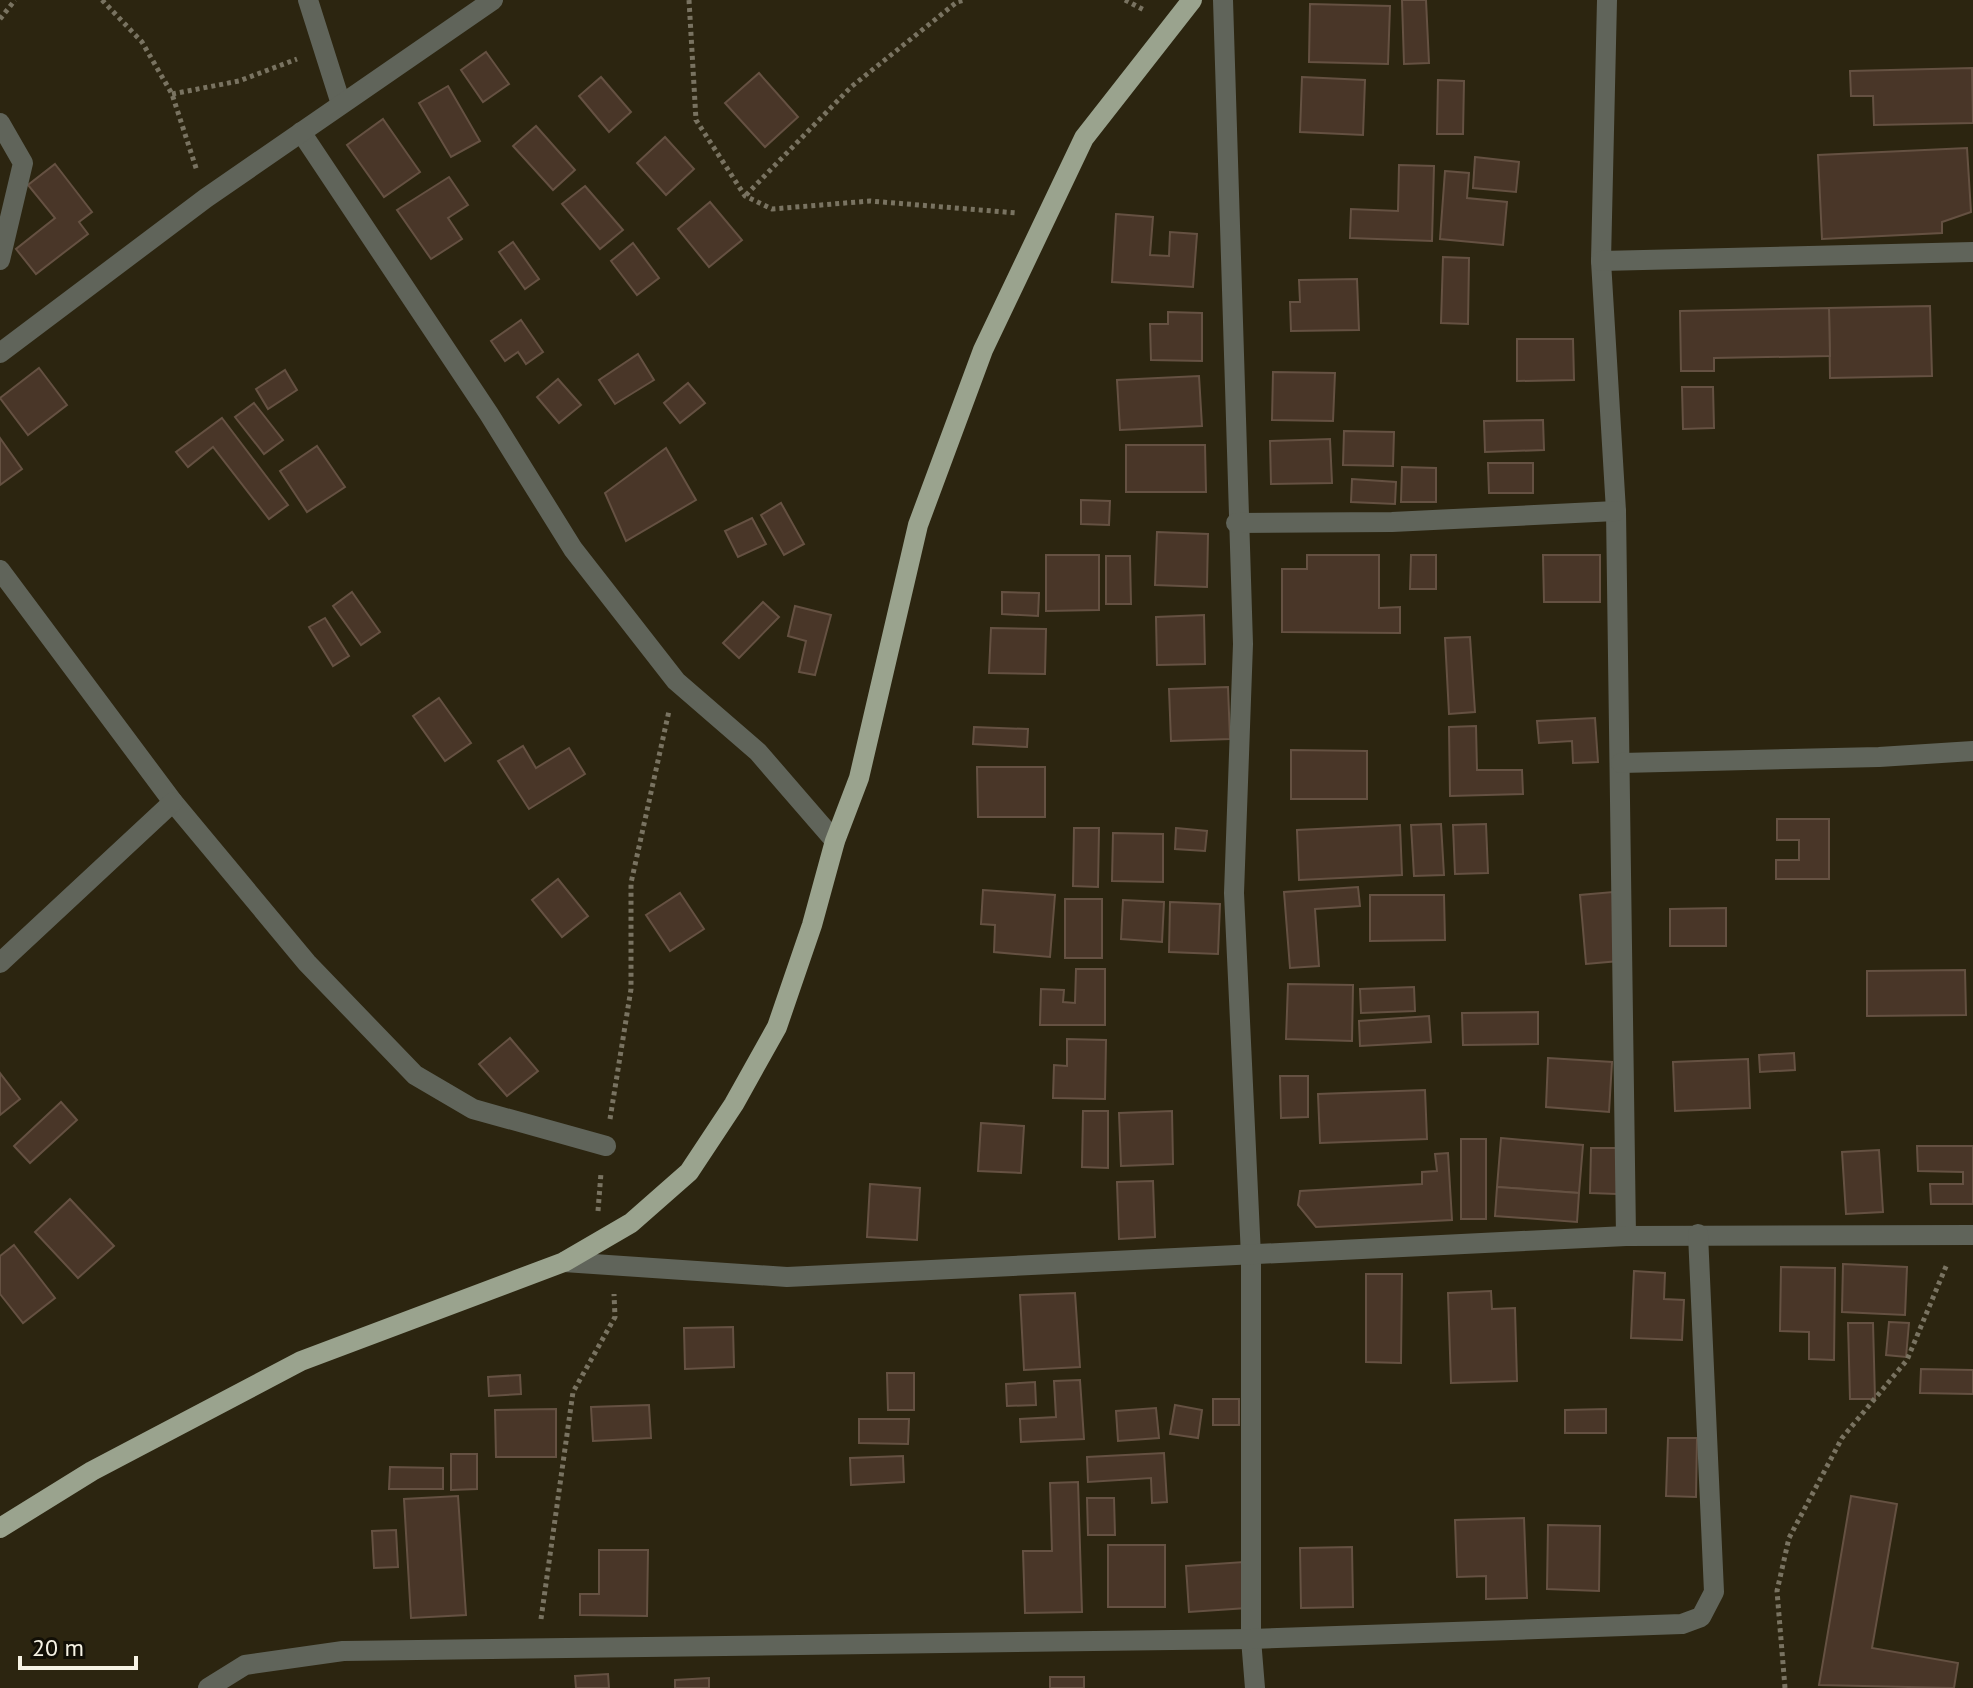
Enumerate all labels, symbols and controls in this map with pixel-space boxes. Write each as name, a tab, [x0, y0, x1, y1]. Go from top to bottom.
scale bar	[20, 1620, 136, 1670]
text: 20 m	[32, 1632, 84, 1663]

